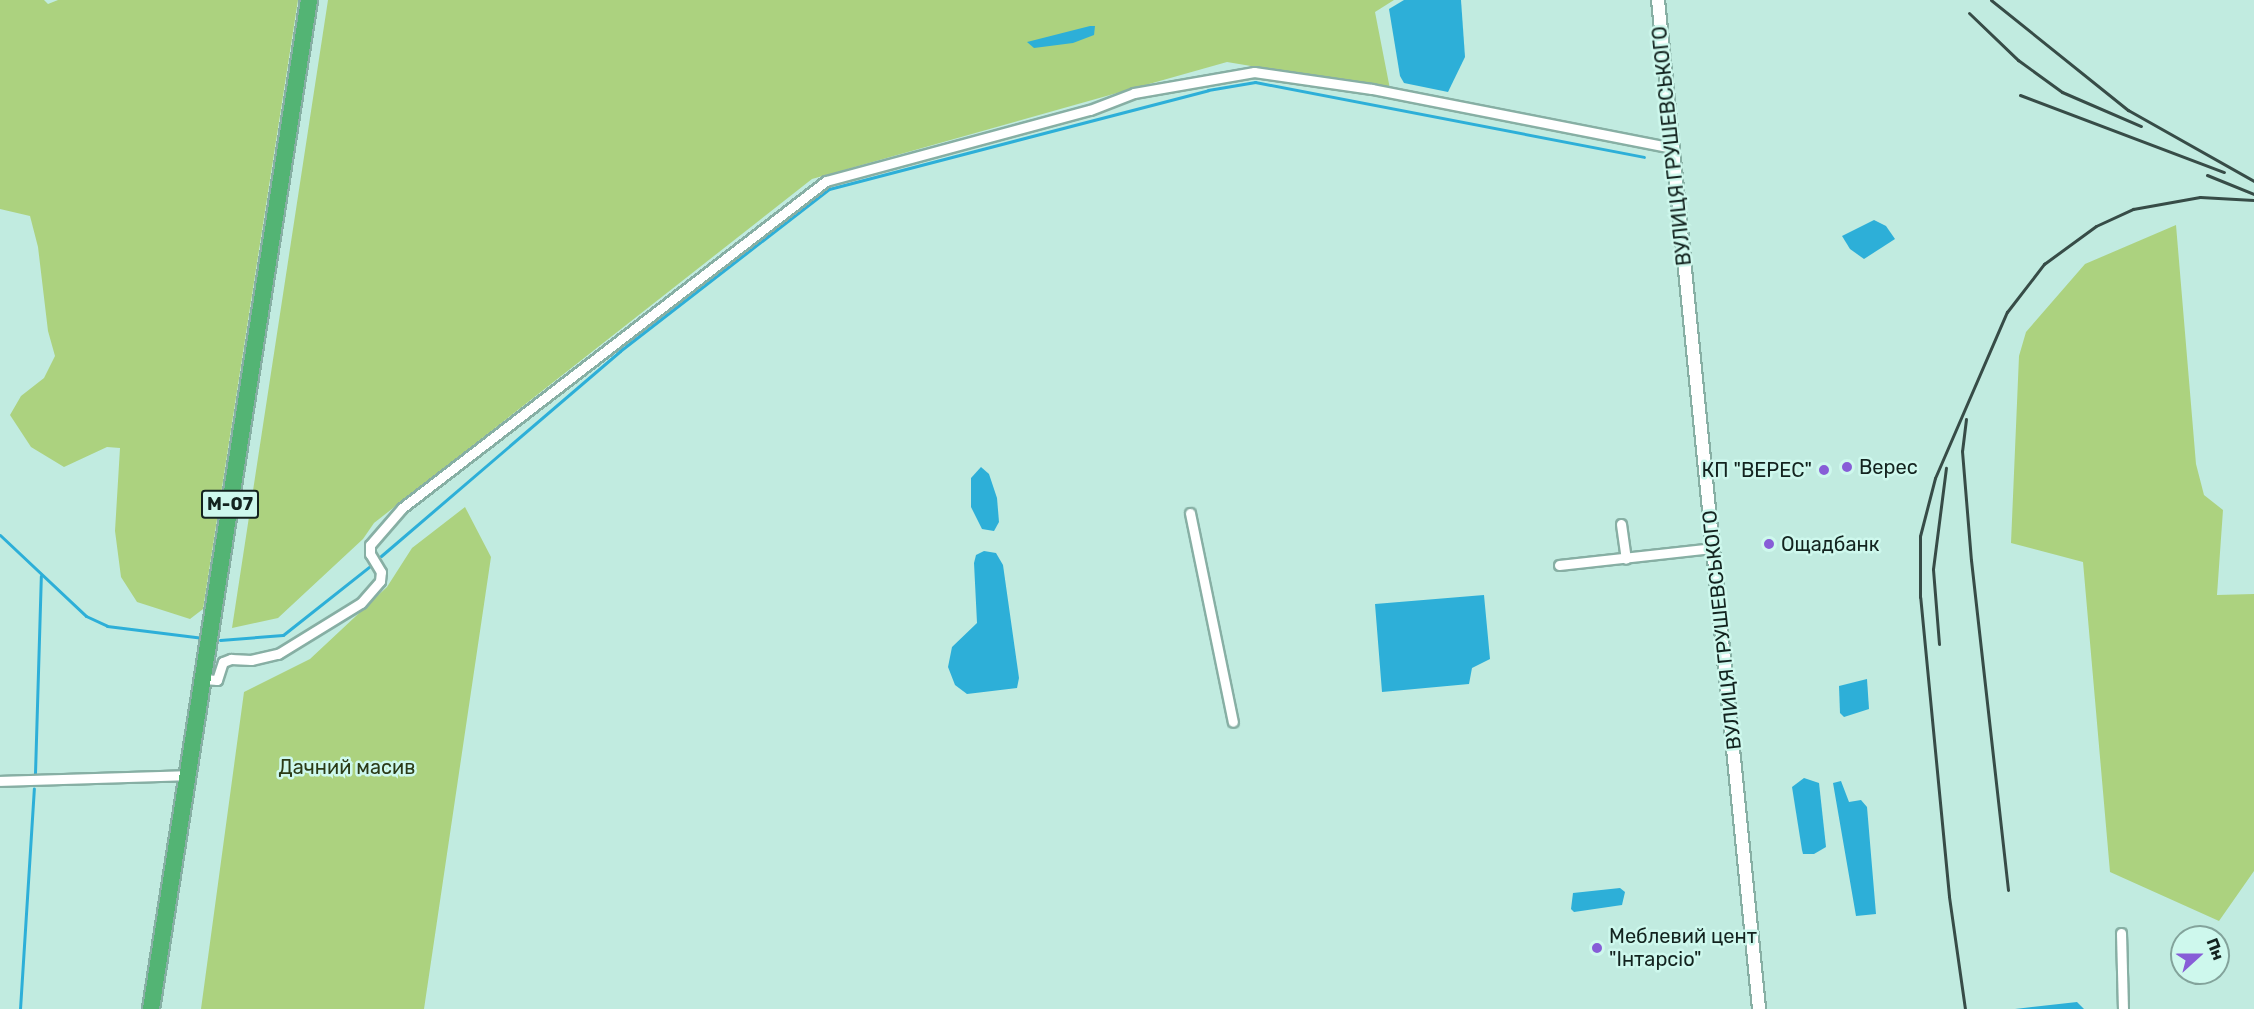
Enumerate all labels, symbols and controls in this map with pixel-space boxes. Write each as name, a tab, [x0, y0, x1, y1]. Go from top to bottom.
street label: ВУЛИЦЯ ГРУШЕВСЬКОГО	[1647, 25, 1697, 267]
place label: Верес	[1859, 455, 1918, 479]
place label: КП "ВЕРЕС"	[1701, 458, 1812, 482]
marker: Верес	[1840, 460, 1854, 474]
marker: КП "ВЕРЕС"	[1817, 463, 1831, 477]
road number: М-07	[200, 489, 260, 519]
street label: ВУЛИЦЯ ГРУШЕВСЬКОГО	[1697, 509, 1747, 751]
place label: Ощадбанк	[1781, 532, 1879, 556]
marker: Ощадбанк	[1762, 537, 1776, 551]
park label: Дачний масив	[279, 755, 415, 779]
place label: Меблевий цент "Інтарсіо"	[1609, 924, 1757, 971]
north arrow	[2170, 925, 2230, 985]
text: Пн	[2203, 935, 2228, 963]
marker: Меблевий цент "Інтарсіо"	[1590, 941, 1604, 955]

